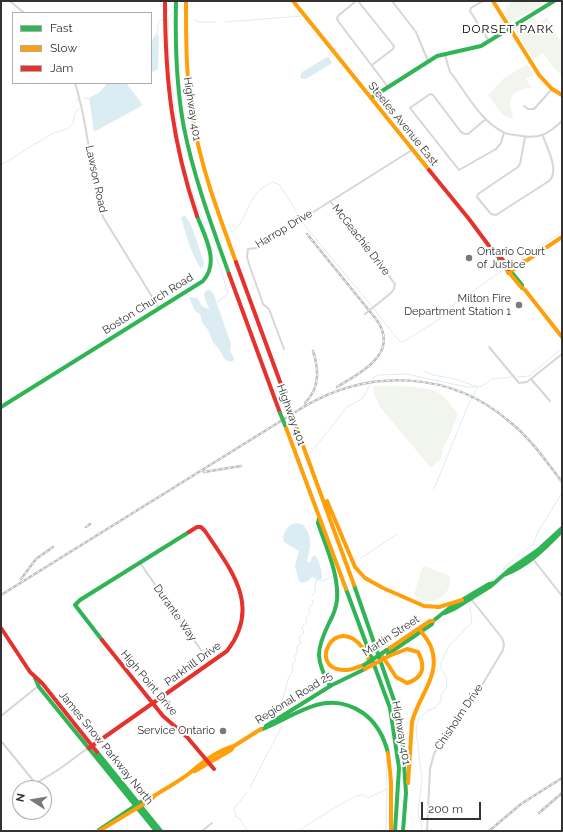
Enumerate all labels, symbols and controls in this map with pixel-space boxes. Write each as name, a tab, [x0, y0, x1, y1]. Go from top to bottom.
legend	[12, 12, 152, 84]
text: Fast	[50, 21, 73, 35]
district label: DORSET PARK	[462, 22, 554, 36]
text: Slow	[50, 41, 77, 55]
text: Jam	[50, 61, 73, 75]
street label: Highway 401	[180, 76, 204, 142]
street label: Steeles Avenue East	[365, 80, 441, 168]
street label: Lawson Road	[82, 144, 110, 214]
street label: McGeachie Drive	[329, 202, 393, 278]
street label: Harrop Drive	[253, 207, 315, 251]
place label: Ontario Court of Justice	[477, 245, 545, 271]
marker: Ontario Court of Justice	[464, 253, 474, 263]
street label: Boston Church Road	[100, 271, 196, 337]
place label: Milton Fire Department Station 1	[404, 292, 511, 318]
marker: Milton Fire Department Station 1	[514, 300, 524, 310]
street label: Highway 401	[274, 382, 308, 448]
street label: Durante Way	[151, 582, 199, 644]
street label: Martin Street	[360, 613, 422, 659]
street label: Parkhill Drive	[162, 639, 224, 689]
street label: High Point Drive	[118, 648, 180, 718]
street label: Regional Road 25	[253, 669, 335, 727]
street label: Chisholm Drive	[432, 681, 486, 753]
street label: James Snow Parkway North	[56, 689, 156, 807]
street label: Highway 401	[389, 700, 413, 766]
place label: Service Ontario	[137, 724, 215, 738]
marker: Service Ontario	[218, 726, 228, 736]
north arrow	[12, 780, 52, 820]
text: N	[14, 792, 28, 803]
scale bar	[423, 794, 483, 820]
text: 200 m	[428, 802, 463, 816]

